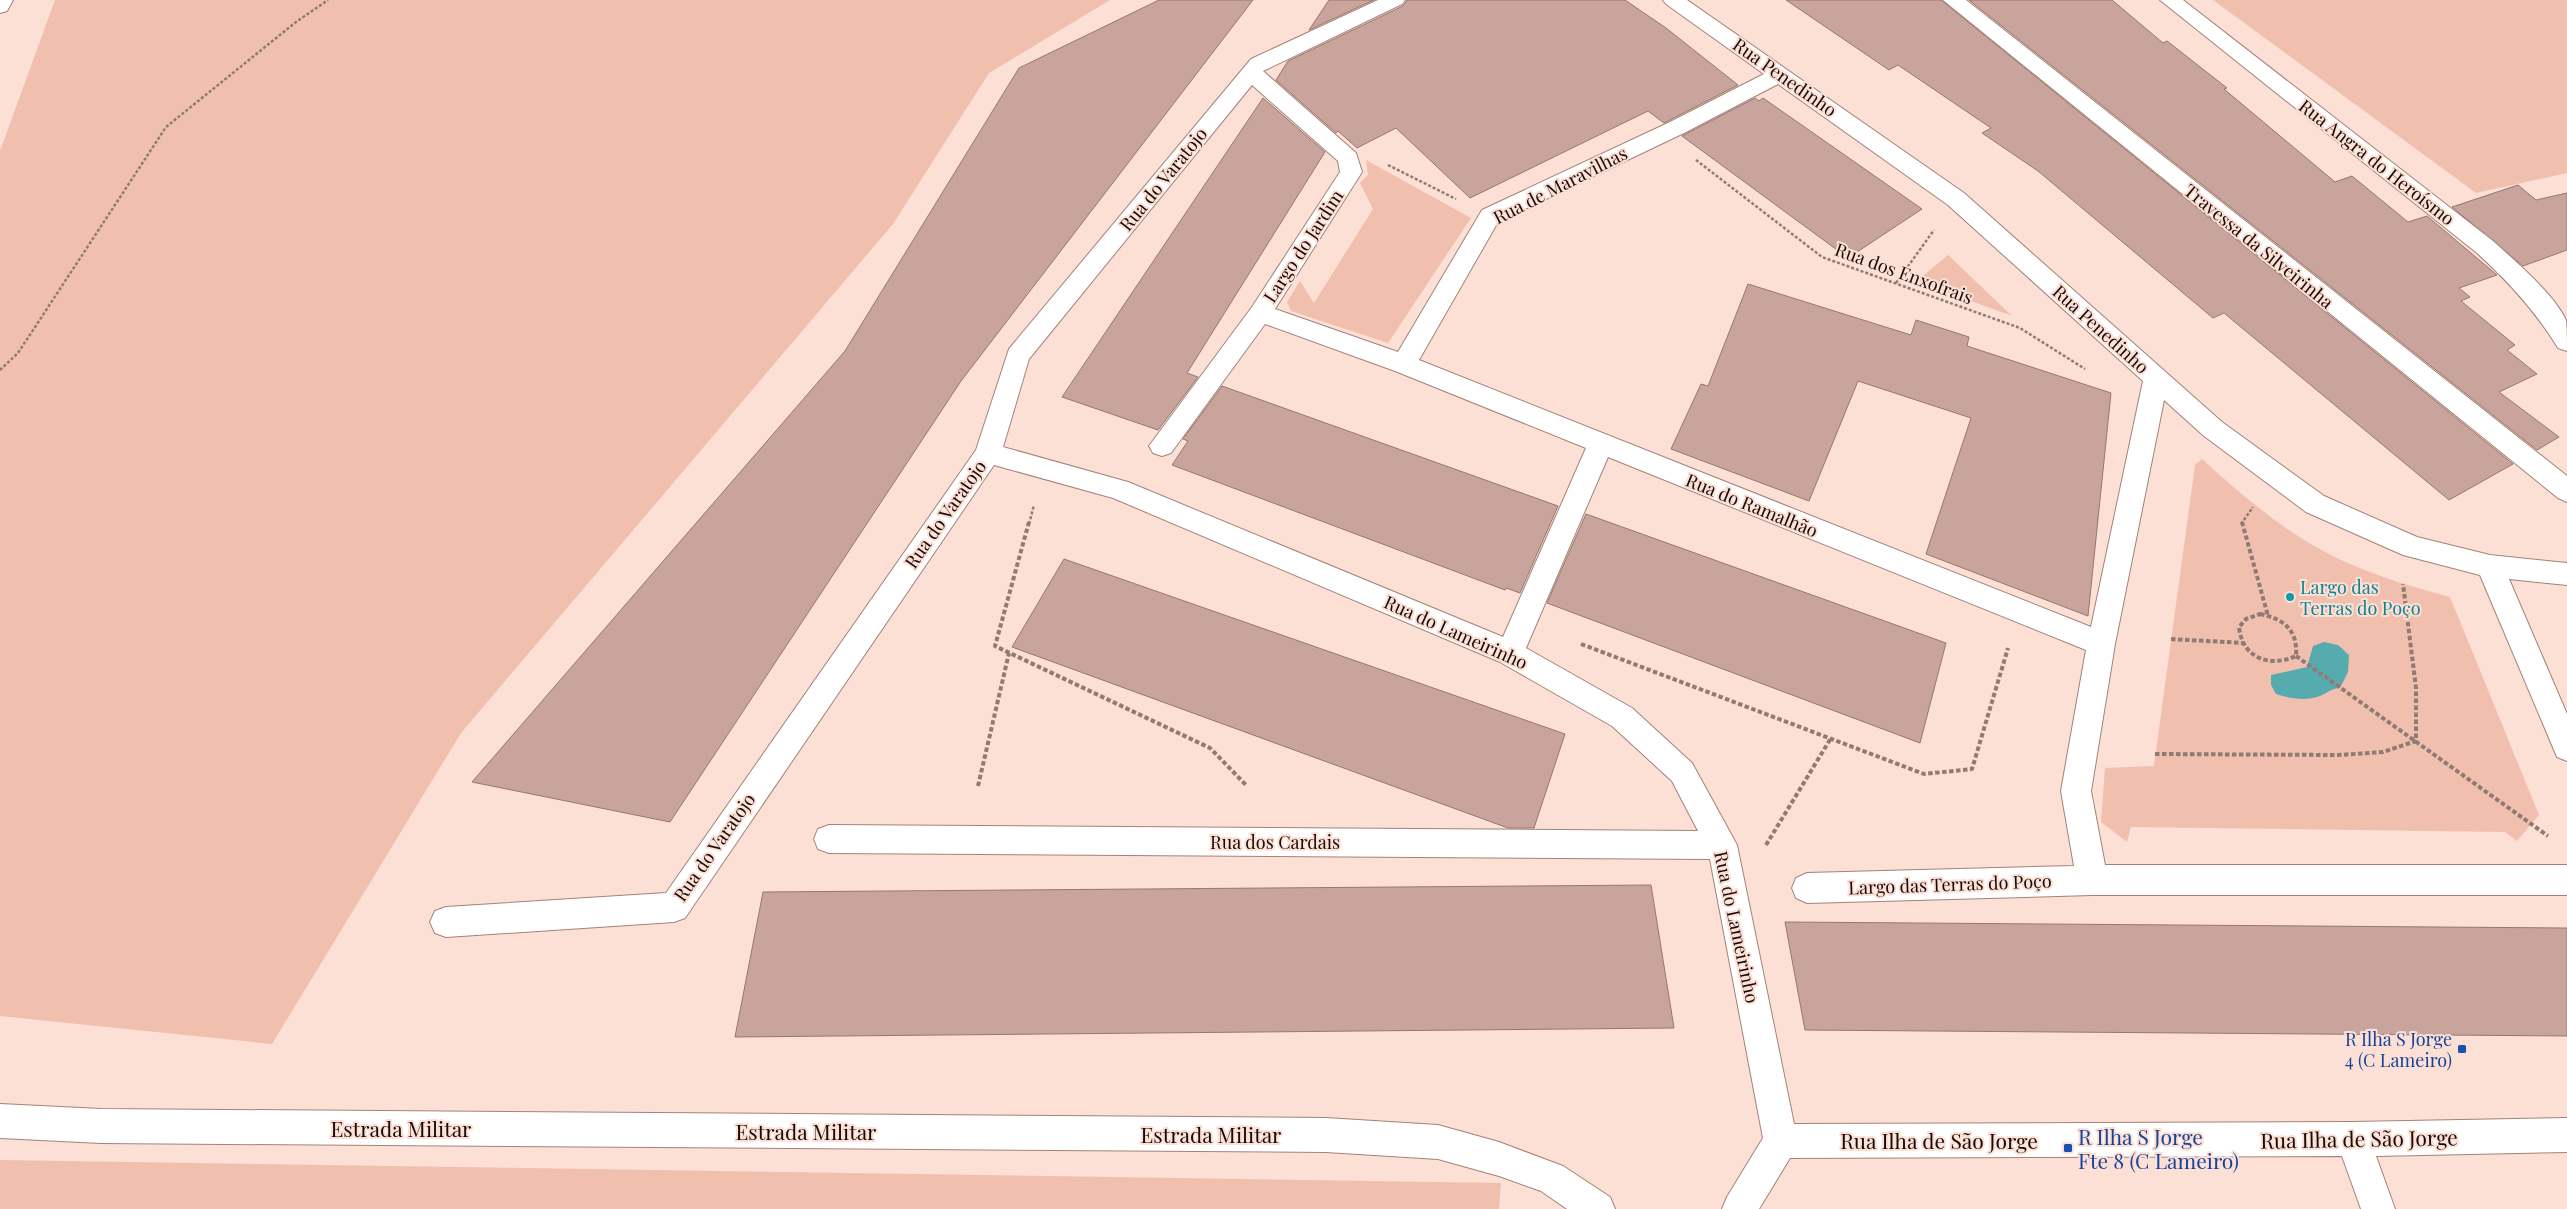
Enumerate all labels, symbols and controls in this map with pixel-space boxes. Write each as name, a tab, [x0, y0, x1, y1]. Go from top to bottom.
street label: Rua Penedinho	[1728, 32, 1842, 122]
street label: Rua Angra do Heroísmo	[2294, 94, 2460, 230]
street label: Rua do Varatojo	[1114, 122, 1212, 236]
street label: Rua de Maravilhas	[1489, 141, 1631, 229]
street label: Travessa da Silveirinha	[2179, 178, 2339, 314]
street label: Largo do Jardim	[1258, 185, 1348, 307]
street label: Rua dos Enxofrais	[1832, 237, 1976, 309]
street label: Rua Penedinho	[2048, 279, 2154, 379]
street label: Rua do Varatojo	[899, 455, 991, 573]
street label: Rua do Ramalhão	[1682, 468, 1822, 542]
place label: Largo das Terras do Poço	[2300, 575, 2421, 620]
street label: Rua do Lameirinho	[1381, 590, 1532, 674]
marker: Largo das Terras do Poço	[2284, 591, 2296, 603]
street label: Rua do Varatojo	[668, 788, 760, 906]
street label: Rua dos Cardais	[1210, 830, 1340, 854]
street label: Rua do Lameirinho	[1709, 849, 1765, 1005]
street label: Largo das Terras do Poço	[1848, 868, 2052, 900]
place label: R Ilha S Jorge 4 (C Lameiro)	[2345, 1027, 2452, 1072]
marker: R Ilha S Jorge 4 (C Lameiro)	[2456, 1043, 2468, 1055]
street label: Estrada Militar	[331, 1114, 472, 1142]
street label: Estrada Militar	[736, 1117, 877, 1145]
street label: Estrada Militar	[1141, 1120, 1282, 1148]
place label: R Ilha S Jorge Fte 8 (C Lameiro)	[2078, 1122, 2239, 1174]
street label: Rua Ilha de São Jorge	[2260, 1122, 2458, 1154]
street label: Rua Ilha de São Jorge	[1840, 1126, 2038, 1154]
marker: R Ilha S Jorge Fte 8 (C Lameiro)	[2062, 1142, 2074, 1154]

